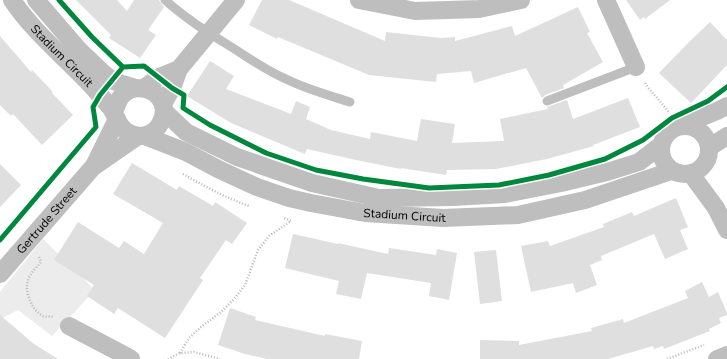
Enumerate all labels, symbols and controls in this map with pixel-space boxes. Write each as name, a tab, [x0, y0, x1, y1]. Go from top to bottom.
street label: Stadium Circuit	[27, 21, 97, 91]
street label: Gertrude Street	[13, 183, 81, 257]
street label: Stadium Circuit	[363, 205, 447, 226]

